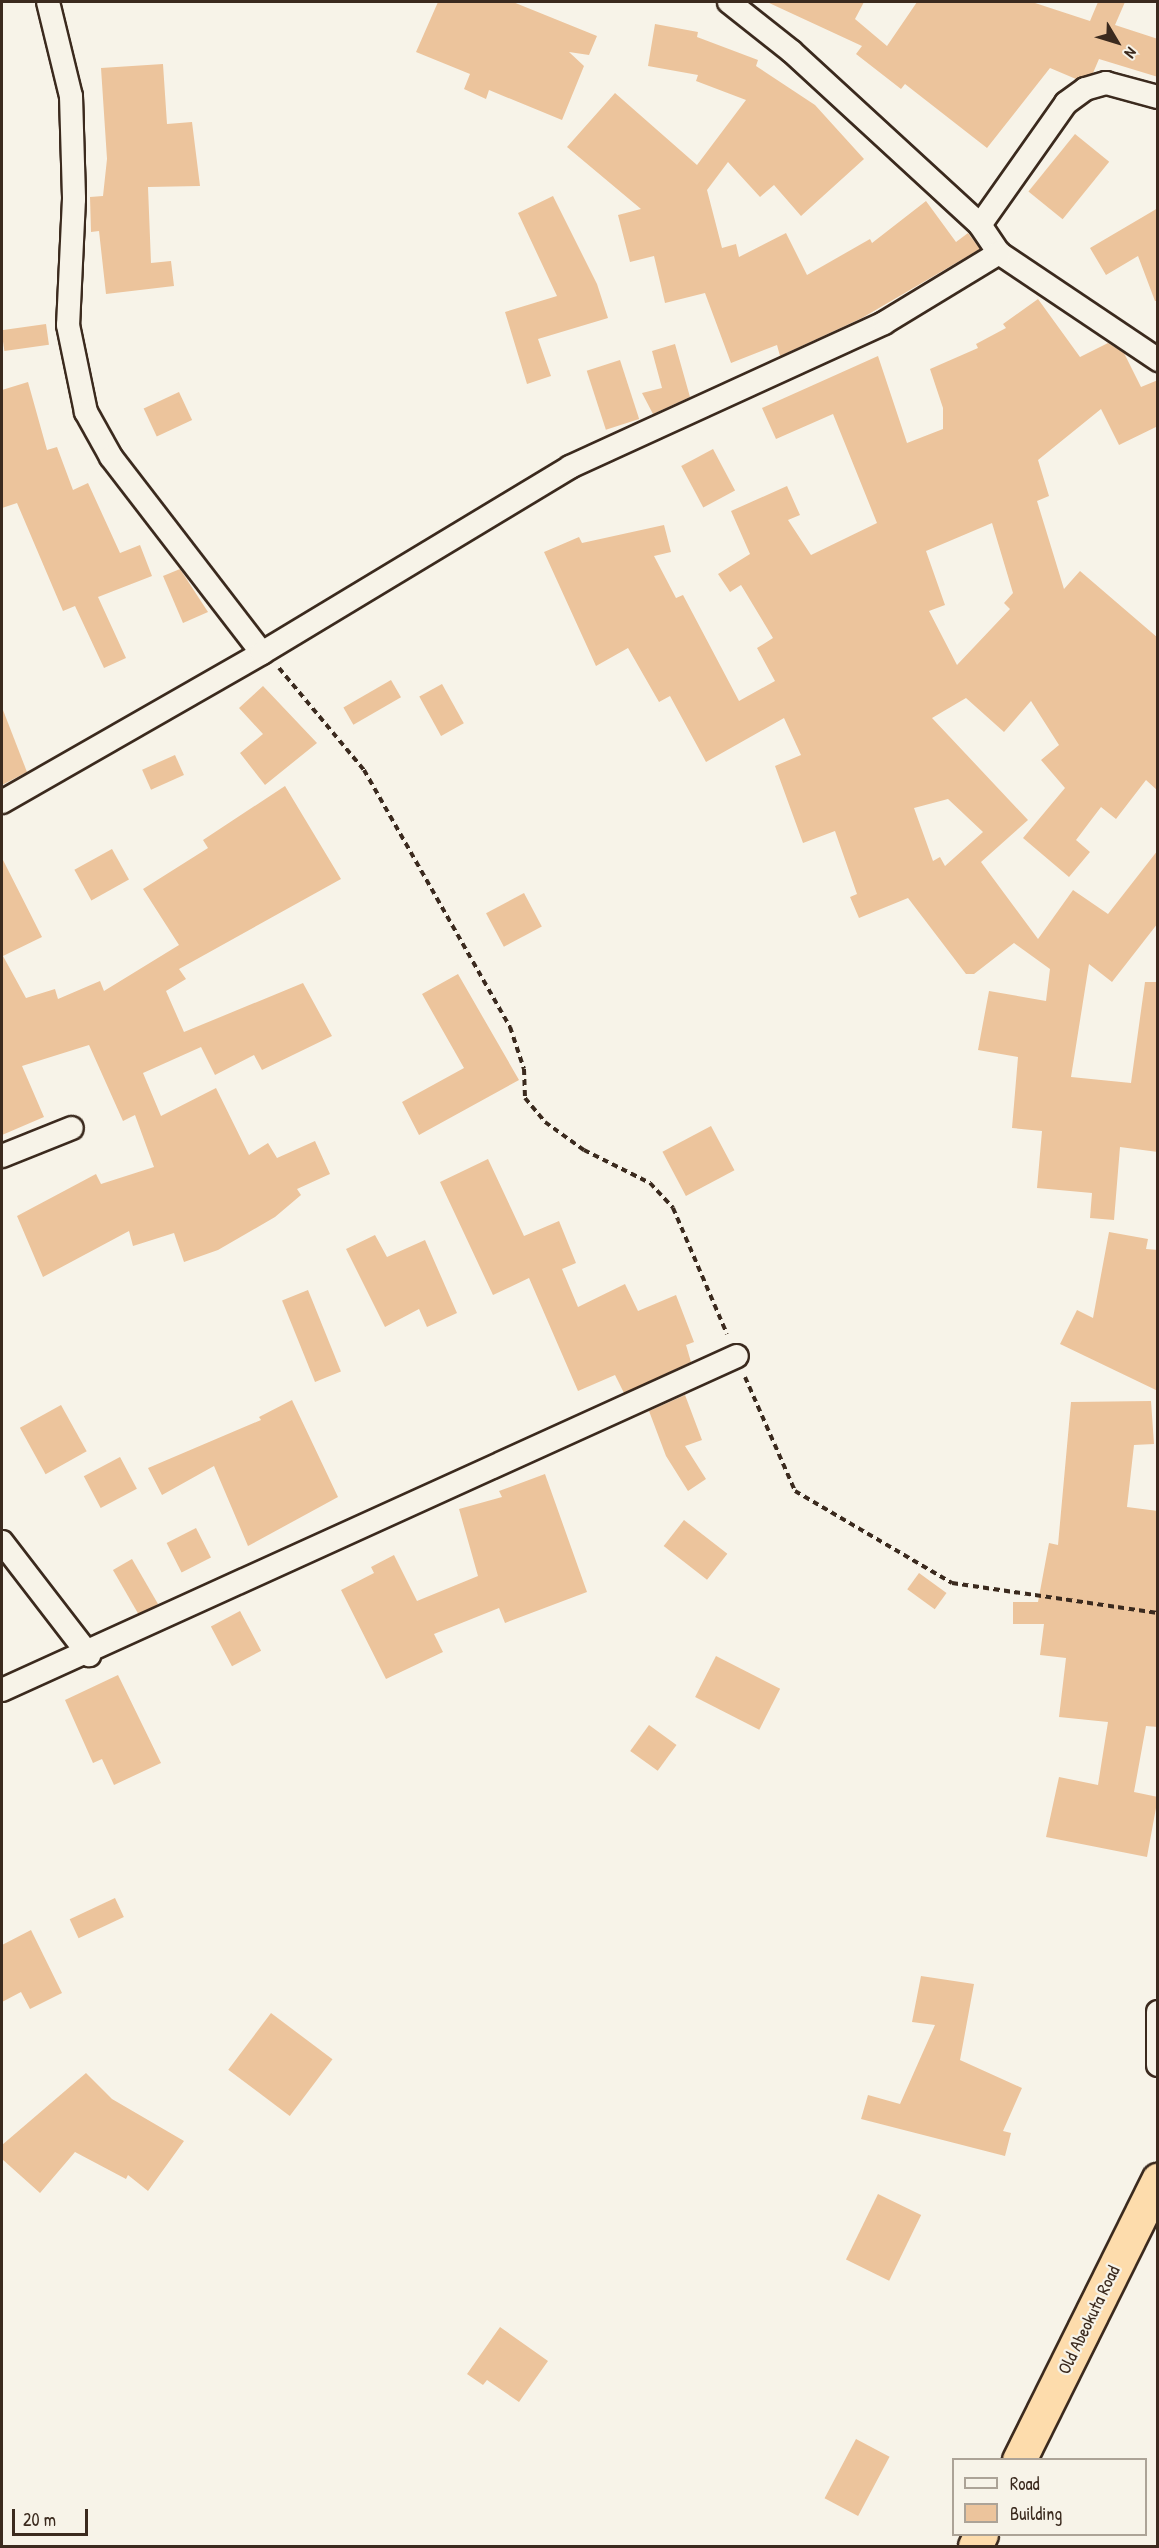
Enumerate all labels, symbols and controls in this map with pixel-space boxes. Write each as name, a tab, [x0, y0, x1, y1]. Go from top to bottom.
north arrow	[1087, 12, 1147, 72]
text: N	[1120, 43, 1142, 63]
street label: Old Abeokuta Road	[1053, 2262, 1125, 2378]
legend	[952, 2458, 1147, 2536]
text: Road	[1010, 2471, 1040, 2496]
scale bar	[15, 2497, 92, 2535]
text: Building	[1010, 2501, 1062, 2526]
text: 20 m	[23, 2507, 56, 2532]

